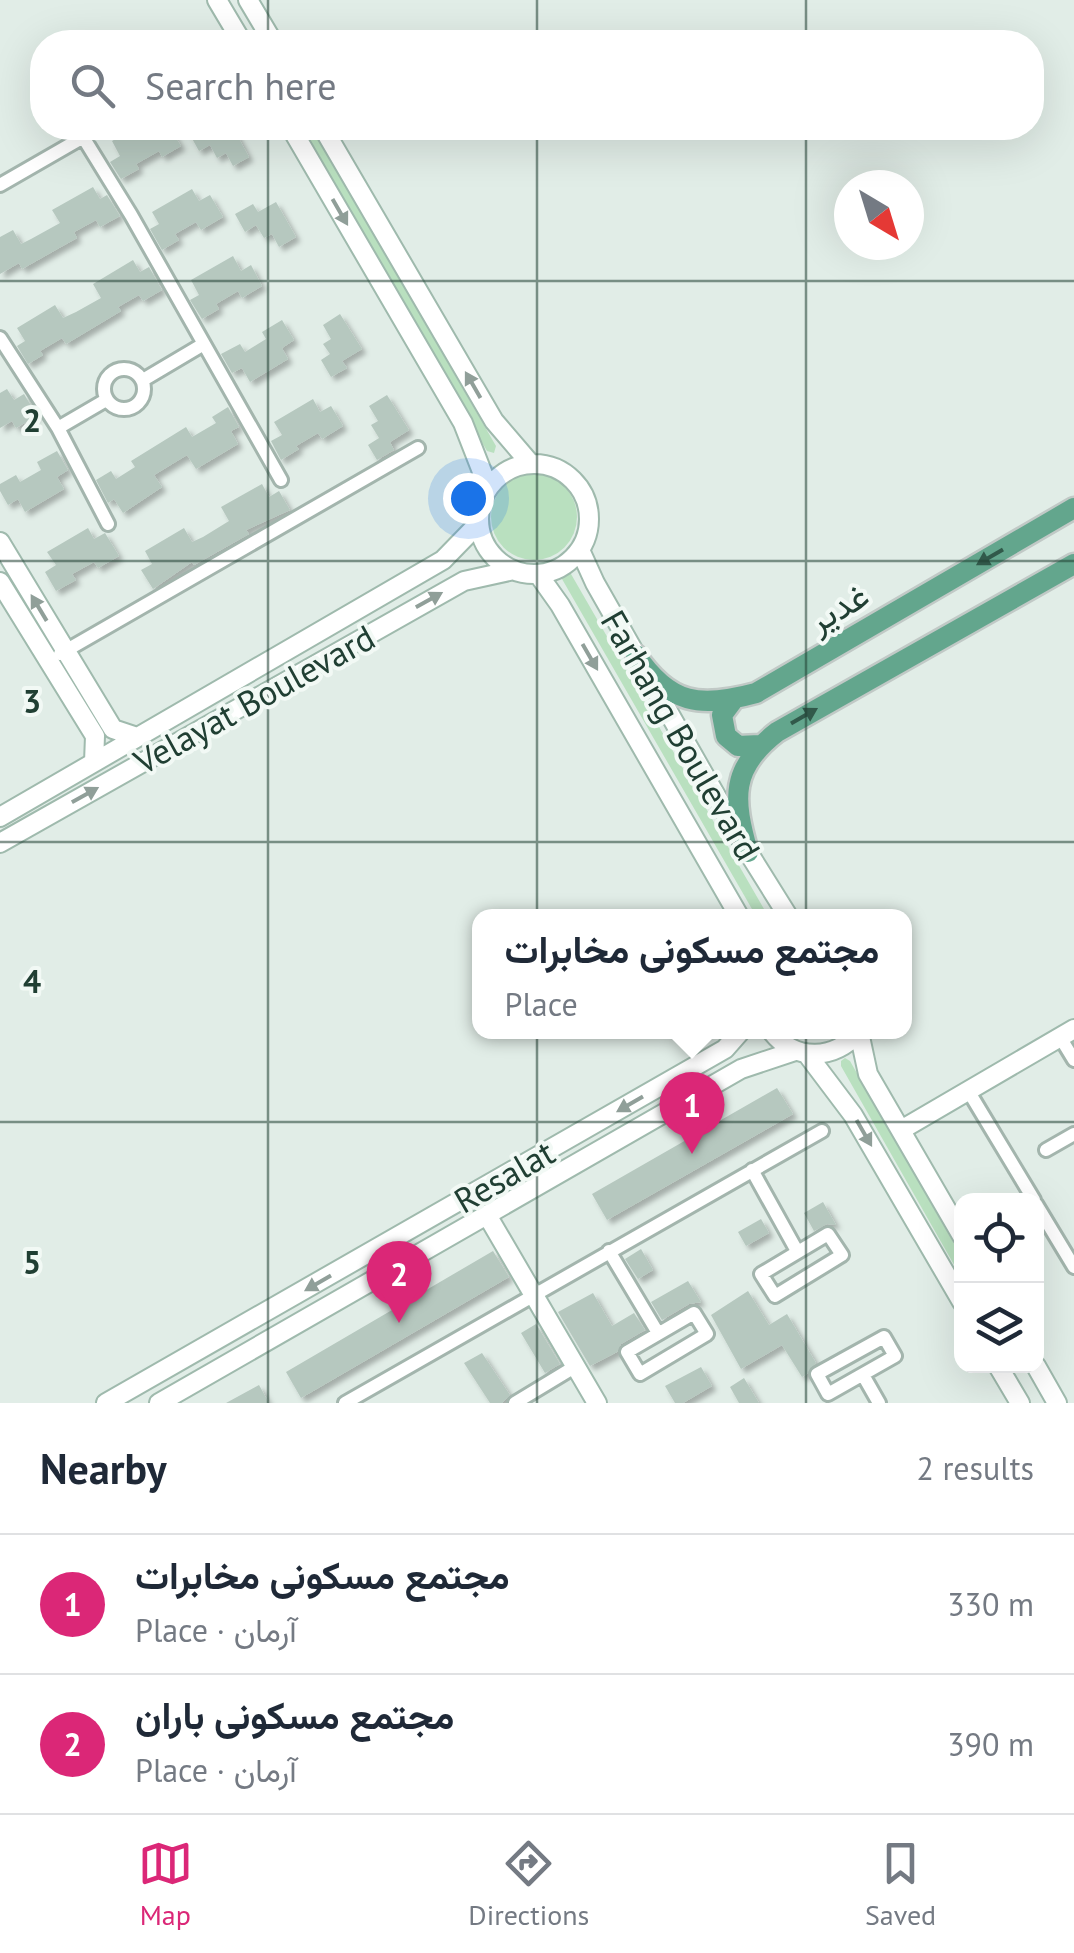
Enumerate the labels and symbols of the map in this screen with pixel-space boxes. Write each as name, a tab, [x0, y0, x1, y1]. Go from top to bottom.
north arrow	[834, 170, 924, 260]
one-way arrow	[331, 198, 349, 226]
one-way arrow	[465, 371, 482, 399]
text: 2	[23, 399, 41, 441]
your location	[443, 473, 494, 524]
one-way arrow	[976, 547, 1004, 565]
street label: غدیر	[799, 571, 877, 643]
one-way arrow	[415, 592, 443, 610]
one-way arrow	[31, 594, 48, 622]
street label: Farhang Boulevard	[591, 602, 771, 868]
street label: Velayat Boulevard	[125, 614, 383, 785]
one-way arrow	[580, 643, 598, 671]
text: 3	[23, 680, 41, 722]
one-way arrow	[790, 708, 818, 726]
one-way arrow	[71, 786, 99, 804]
text: 4	[23, 960, 41, 1002]
pin: 1	[660, 1072, 724, 1154]
one-way arrow	[616, 1095, 645, 1112]
one-way arrow	[854, 1119, 872, 1147]
street label: Resalat	[446, 1129, 563, 1223]
pin: 2	[366, 1240, 432, 1323]
text: 5	[23, 1241, 41, 1283]
one-way arrow	[304, 1273, 332, 1291]

